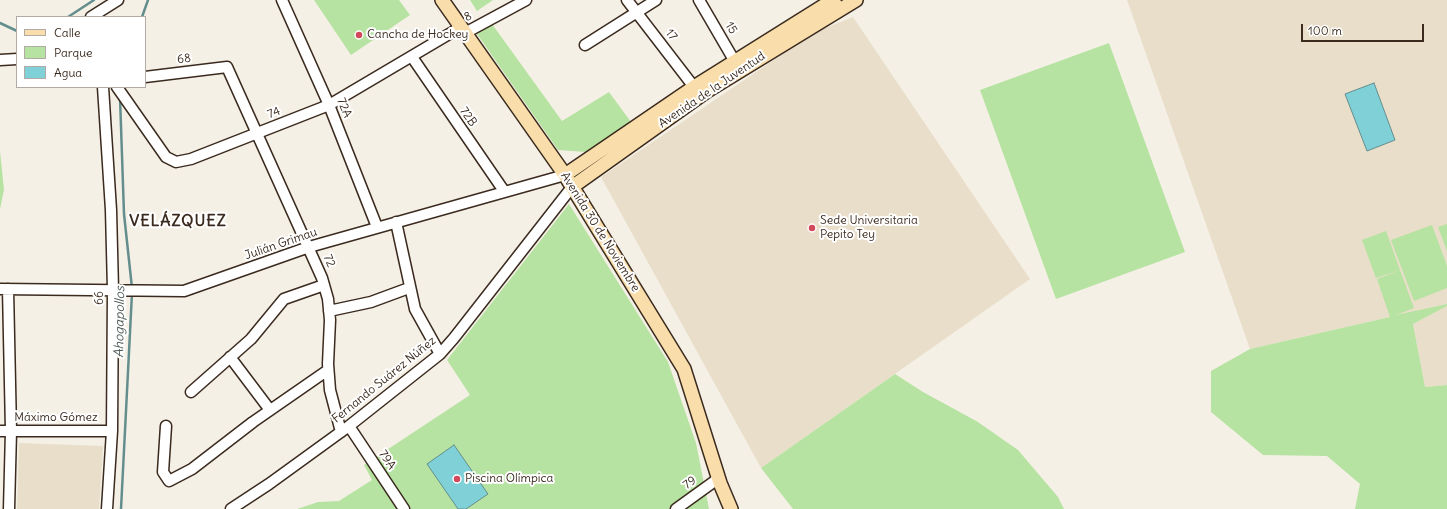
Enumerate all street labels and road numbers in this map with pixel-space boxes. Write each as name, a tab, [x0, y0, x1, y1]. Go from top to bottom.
street label: 8	[462, 9, 474, 25]
street label: 15	[722, 19, 740, 37]
street label: 17	[662, 26, 680, 44]
street label: Avenida de la Juventud	[656, 49, 768, 131]
street label: 68	[176, 51, 192, 67]
street label: 72A	[333, 96, 355, 120]
street label: 74	[265, 104, 283, 122]
street label: 72B	[456, 105, 480, 129]
street label: Avenida 30 de Noviembre	[557, 170, 643, 294]
street label: Julián Grimau	[243, 225, 319, 263]
street label: 72	[320, 252, 338, 270]
street label: 66	[93, 291, 107, 305]
street label: Fernando Suárez Núñez	[329, 334, 439, 426]
street label: Máximo Gómez	[14, 411, 98, 425]
street label: 79A	[375, 447, 399, 473]
street label: 79	[681, 473, 699, 493]

